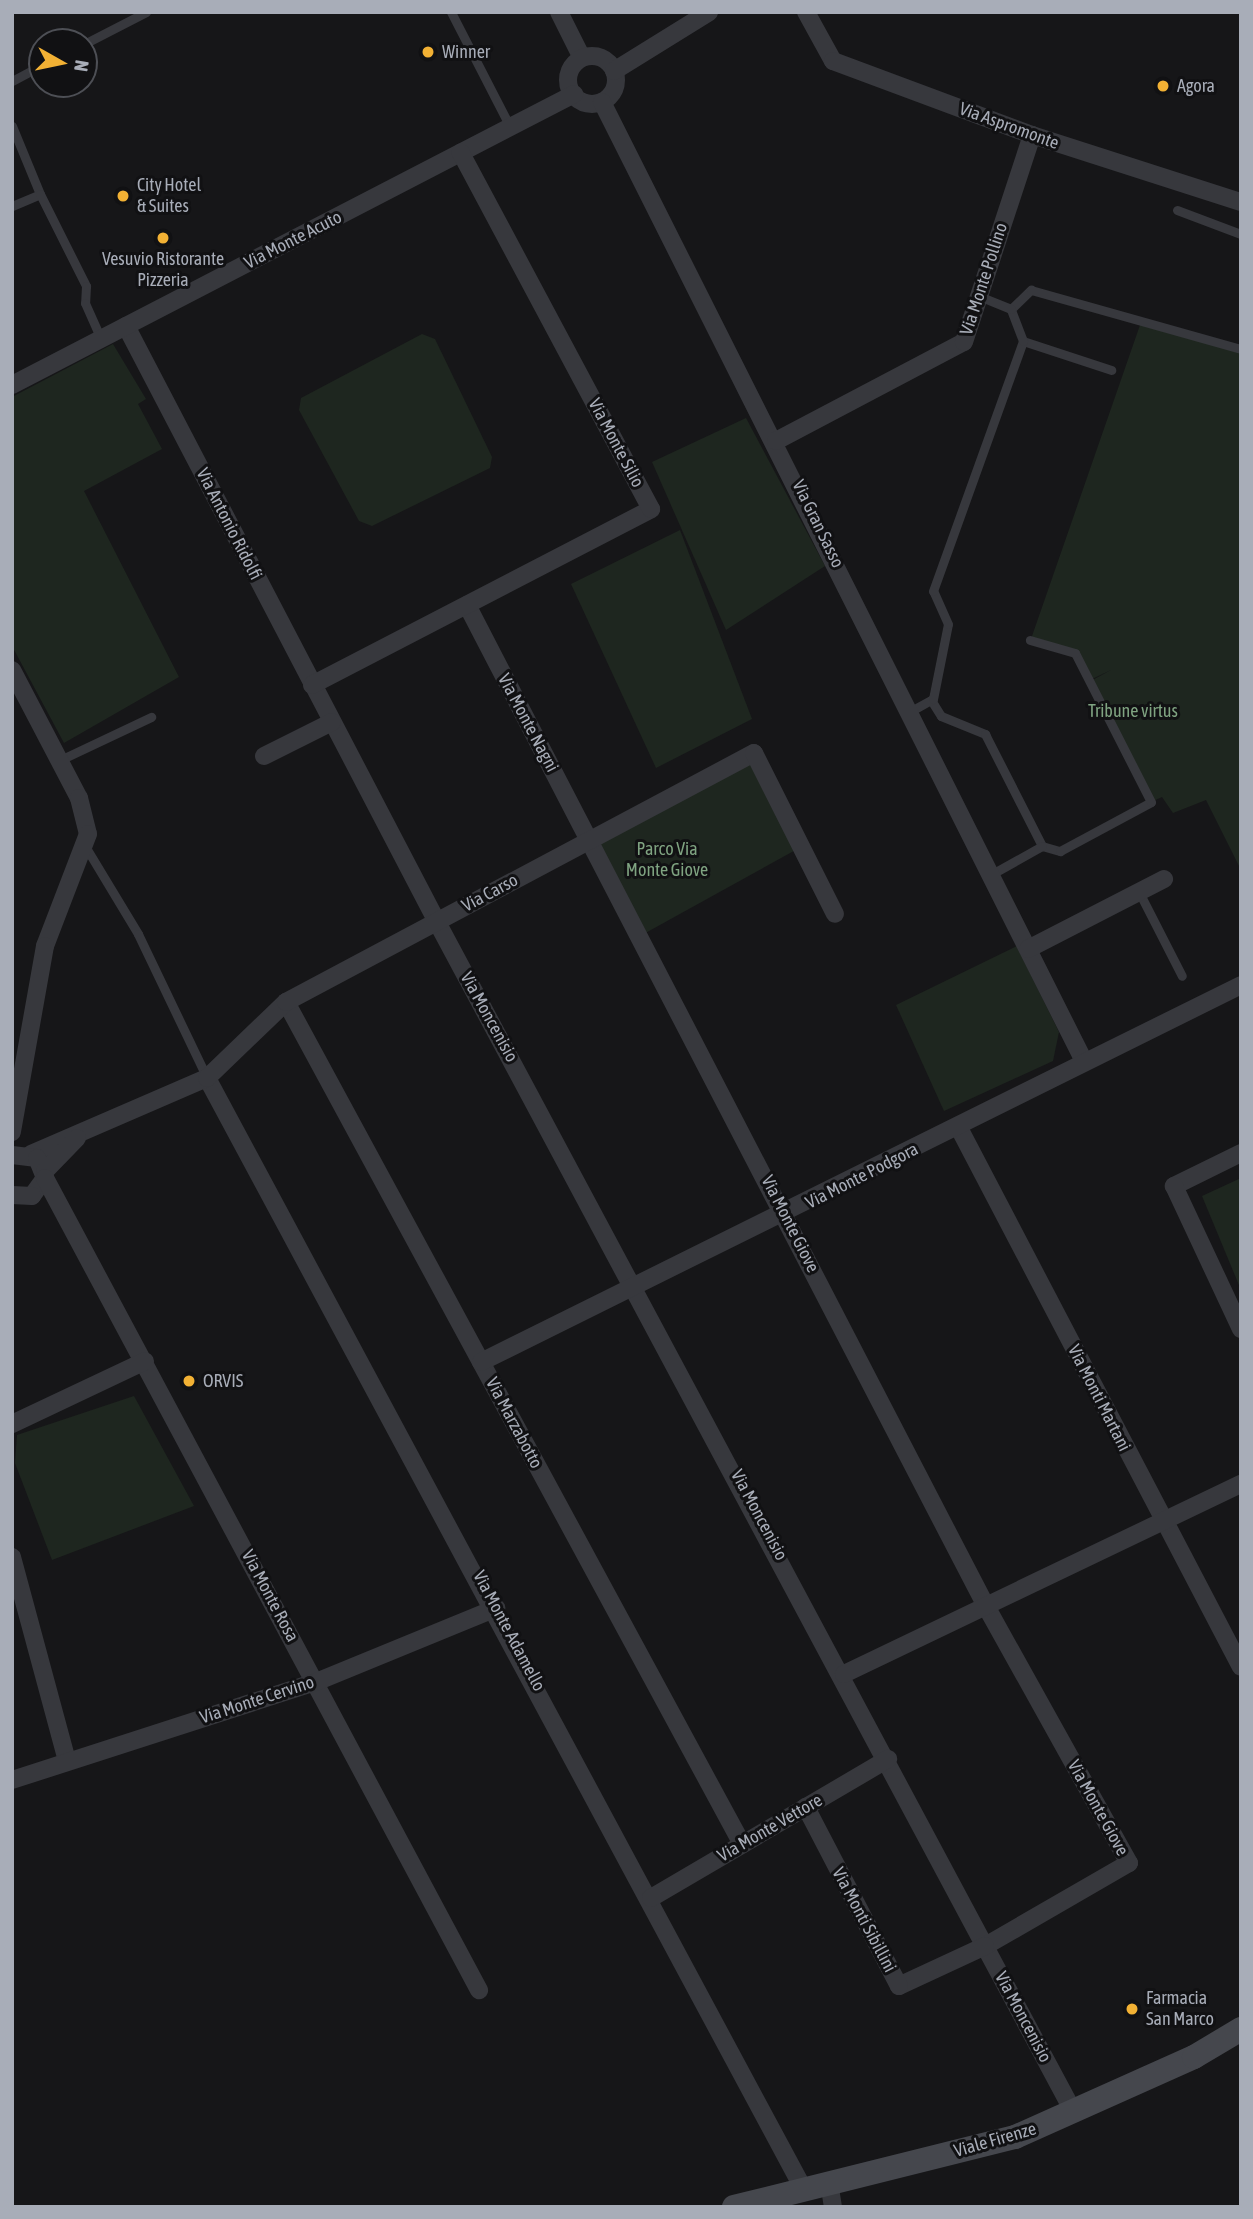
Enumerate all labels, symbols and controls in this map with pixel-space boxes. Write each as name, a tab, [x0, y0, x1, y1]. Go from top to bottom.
north arrow	[28, 28, 98, 98]
place label: Winner	[442, 41, 490, 63]
marker: Winner	[420, 44, 436, 60]
text: N	[70, 59, 94, 73]
place label: Agora	[1177, 75, 1215, 97]
marker: Agora	[1155, 78, 1171, 94]
street label: Via Aspromonte	[956, 98, 1062, 154]
place label: City Hotel & Suites	[137, 175, 201, 218]
marker: City Hotel & Suites	[115, 188, 131, 204]
street label: Via Monte Acuto	[241, 206, 345, 274]
street label: Via Monte Pollino	[956, 220, 1012, 338]
marker: Vesuvio Ristorante Pizzeria	[155, 230, 171, 246]
place label: Vesuvio Ristorante Pizzeria	[102, 249, 224, 292]
street label: Via Monte Silio	[584, 395, 648, 491]
street label: Via Antonio Ridolfi	[192, 464, 266, 584]
street label: Via Gran Sasso	[787, 477, 849, 571]
street label: Via Monte Nagni	[493, 670, 563, 776]
park label: Tribune virtus	[1088, 700, 1178, 722]
park label: Parco Via Monte Giove	[626, 839, 708, 882]
street label: Via Carso	[458, 869, 522, 917]
street label: Via Moncenisio	[455, 968, 523, 1066]
street label: Via Monte Podgora	[802, 1138, 922, 1214]
street label: Via Monte Giove	[756, 1172, 824, 1276]
street label: Via Monti Martani	[1063, 1341, 1135, 1455]
place label: ORVIS	[203, 1370, 243, 1392]
marker: ORVIS	[181, 1373, 197, 1389]
street label: Via Marzabotto	[481, 1374, 547, 1472]
street label: Via Moncenisio	[726, 1466, 792, 1564]
street label: Via Monte Rosa	[237, 1546, 303, 1646]
street label: Via Monte Adamello	[468, 1567, 550, 1695]
street label: Via Monte Cervino	[197, 1671, 317, 1729]
street label: Via Monte Giove	[1063, 1756, 1133, 1860]
street label: Via Monte Vettore	[714, 1789, 826, 1867]
street label: Via Monti Sibillini	[827, 1864, 901, 1976]
street label: Via Moncenisio	[990, 1968, 1056, 2066]
place label: Farmacia San Marco	[1146, 1988, 1214, 2030]
marker: Farmacia San Marco	[1124, 2001, 1140, 2017]
street label: Viale Firenze	[951, 2118, 1039, 2162]

